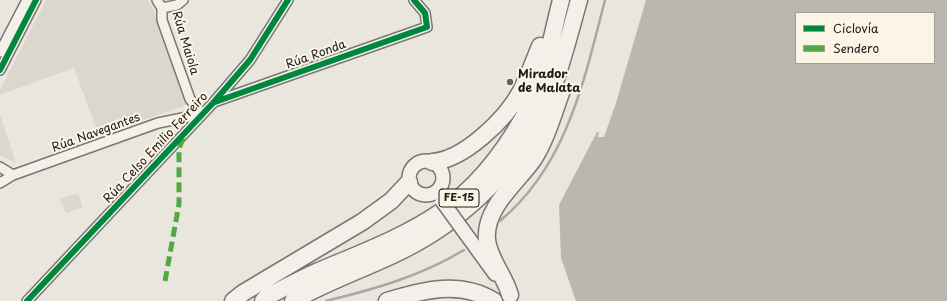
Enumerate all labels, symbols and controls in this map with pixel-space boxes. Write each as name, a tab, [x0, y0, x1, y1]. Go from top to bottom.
street label: Rúa Maiola	[168, 9, 202, 77]
legend	[795, 12, 935, 64]
text: Ciclovía	[833, 19, 879, 37]
street label: Rúa Ronda	[284, 37, 348, 73]
text: Sendero	[833, 39, 879, 57]
place label: Mirador de Malata	[518, 68, 581, 96]
marker: Mirador de Malata	[505, 77, 515, 87]
street label: Rúa Celso Emilio Ferreiro	[101, 90, 211, 206]
street label: Rúa Navegantes	[50, 110, 142, 156]
road number: FE-15	[439, 189, 479, 207]

